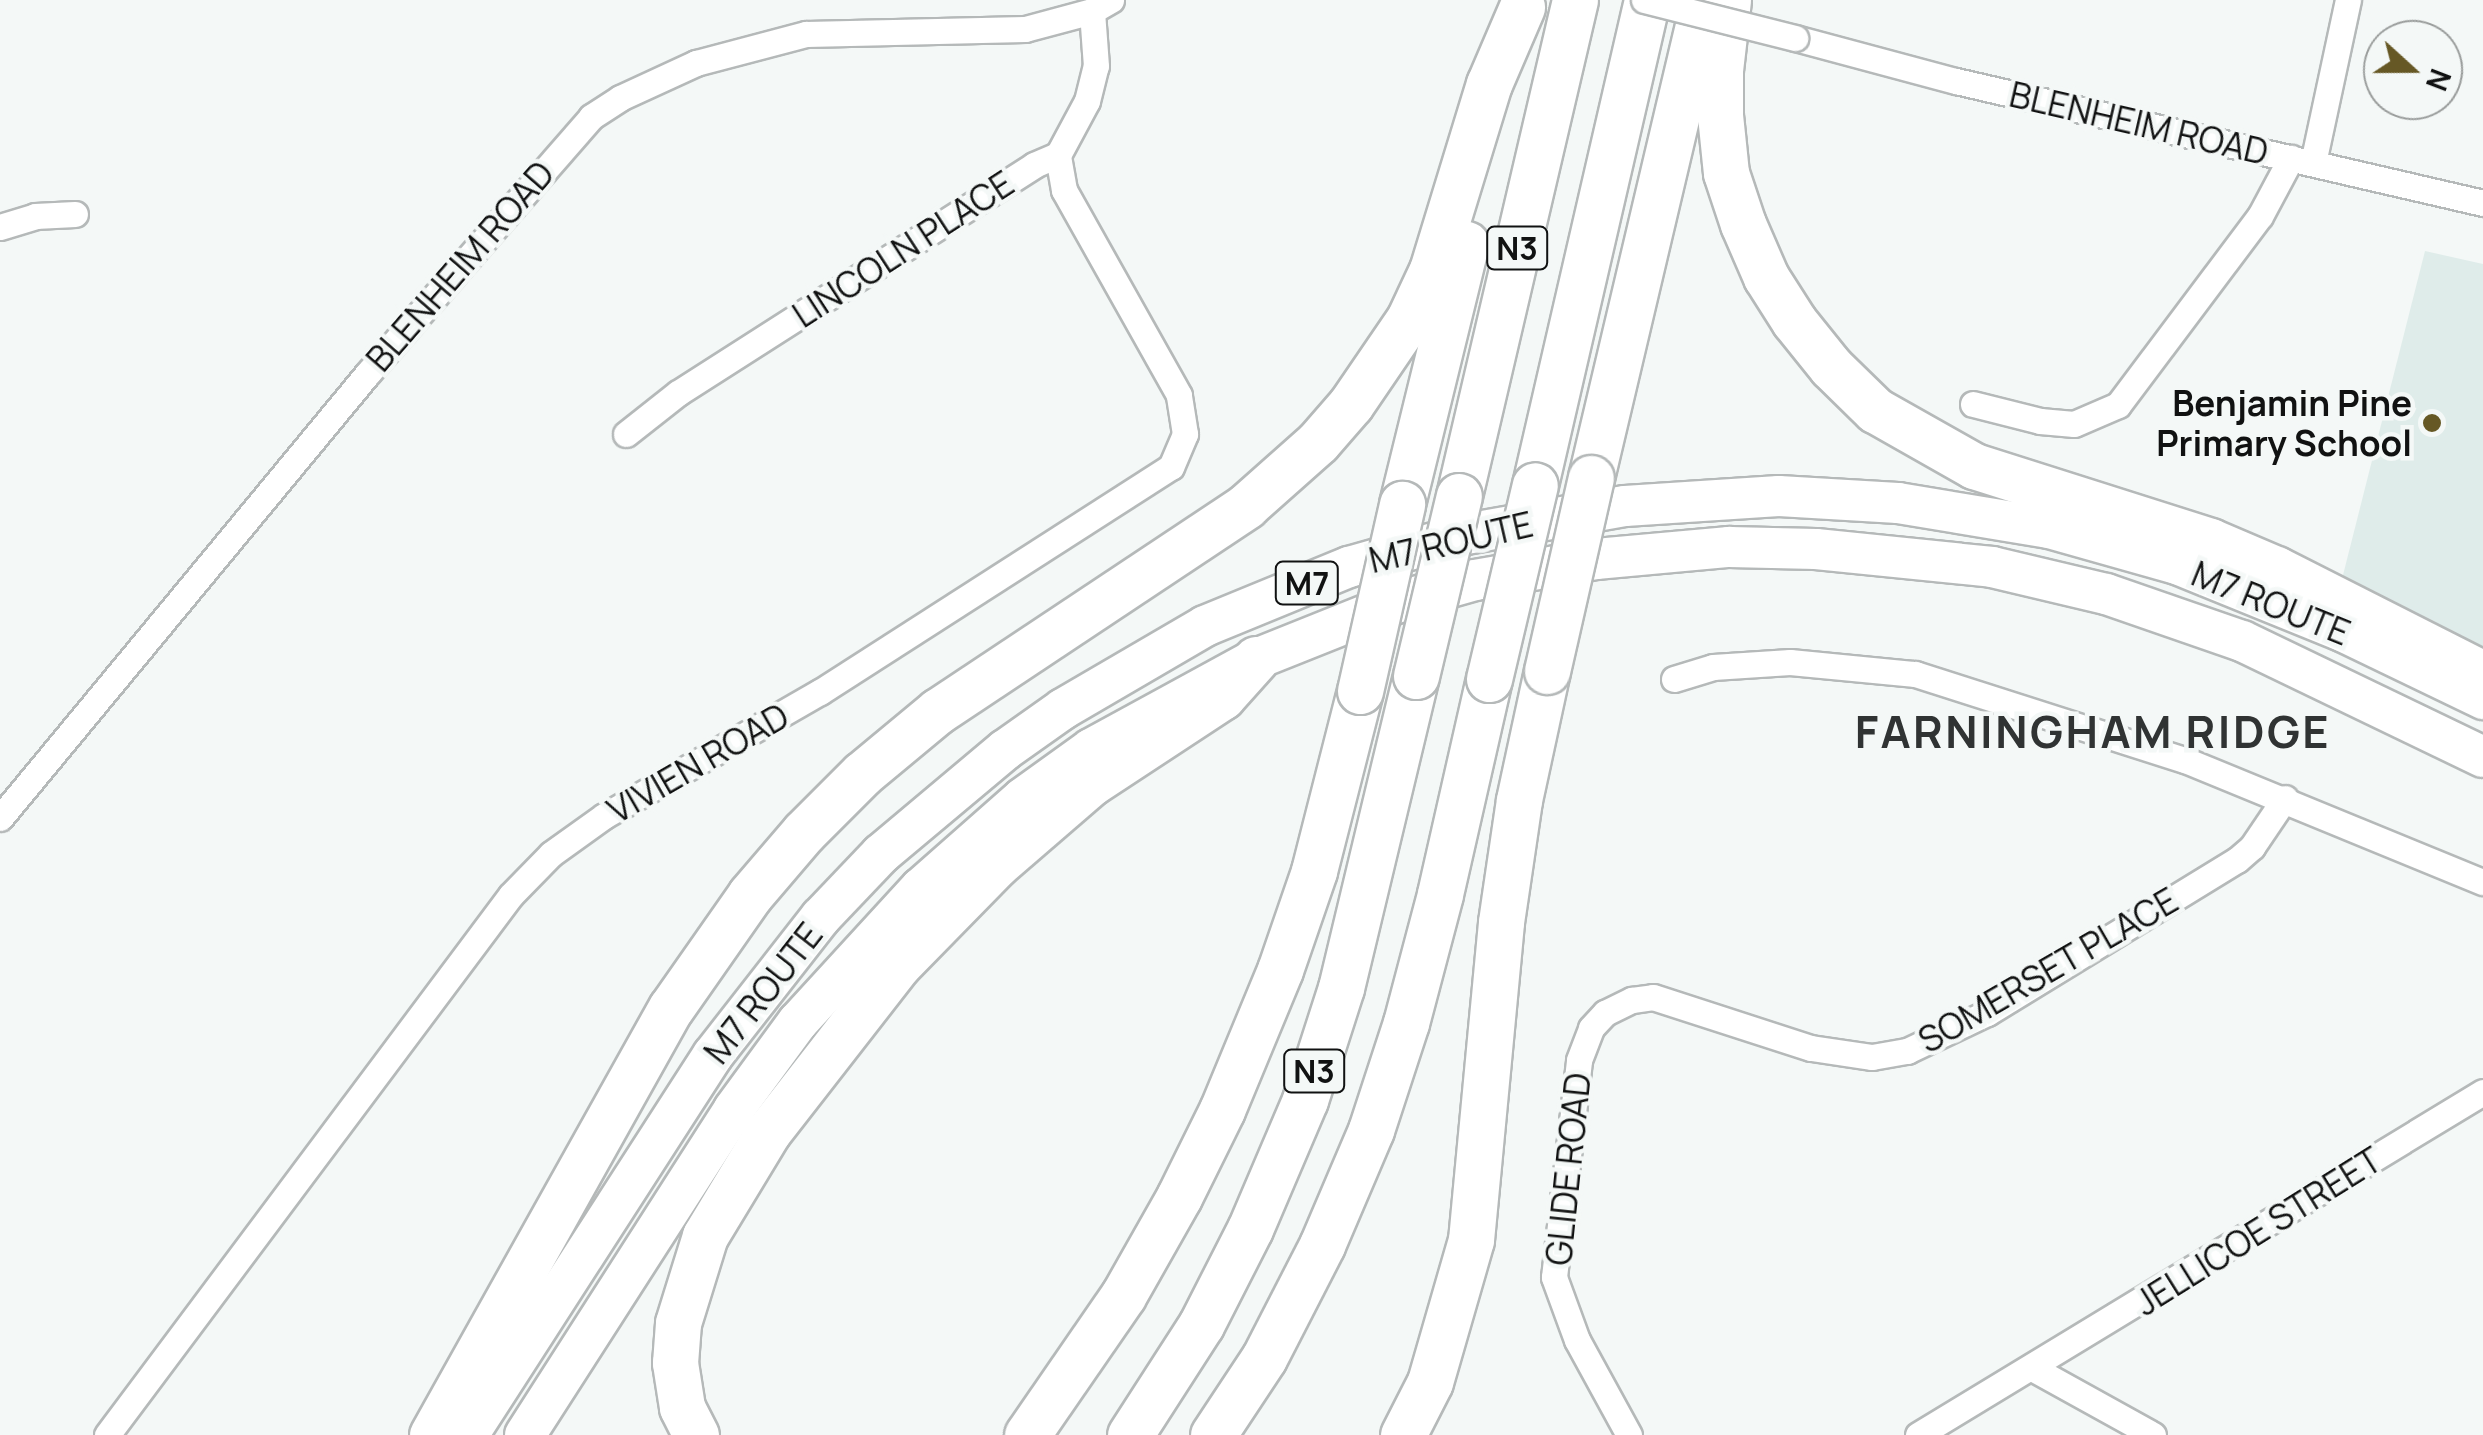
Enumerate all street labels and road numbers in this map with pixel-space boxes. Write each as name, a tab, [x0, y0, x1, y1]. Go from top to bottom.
street label: BLENHEIM ROAD	[2006, 73, 2272, 173]
street label: BLENHEIM ROAD	[358, 153, 562, 379]
street label: LINCOLN PLACE	[785, 162, 1021, 336]
road number: N3	[1484, 221, 1550, 275]
street label: M7 ROUTE	[1365, 503, 1537, 581]
street label: M7 ROUTE	[2186, 552, 2356, 654]
road number: M7	[1274, 556, 1340, 610]
street label: VIVIEN ROAD	[600, 694, 796, 832]
street label: SOMERSET PLACE	[1911, 879, 2185, 1061]
street label: M7 ROUTE	[695, 914, 831, 1072]
road number: N3	[1282, 1044, 1346, 1098]
street label: GLIDE ROAD	[1537, 1071, 1599, 1267]
street label: JELLICOE STREET	[2127, 1138, 2389, 1324]

